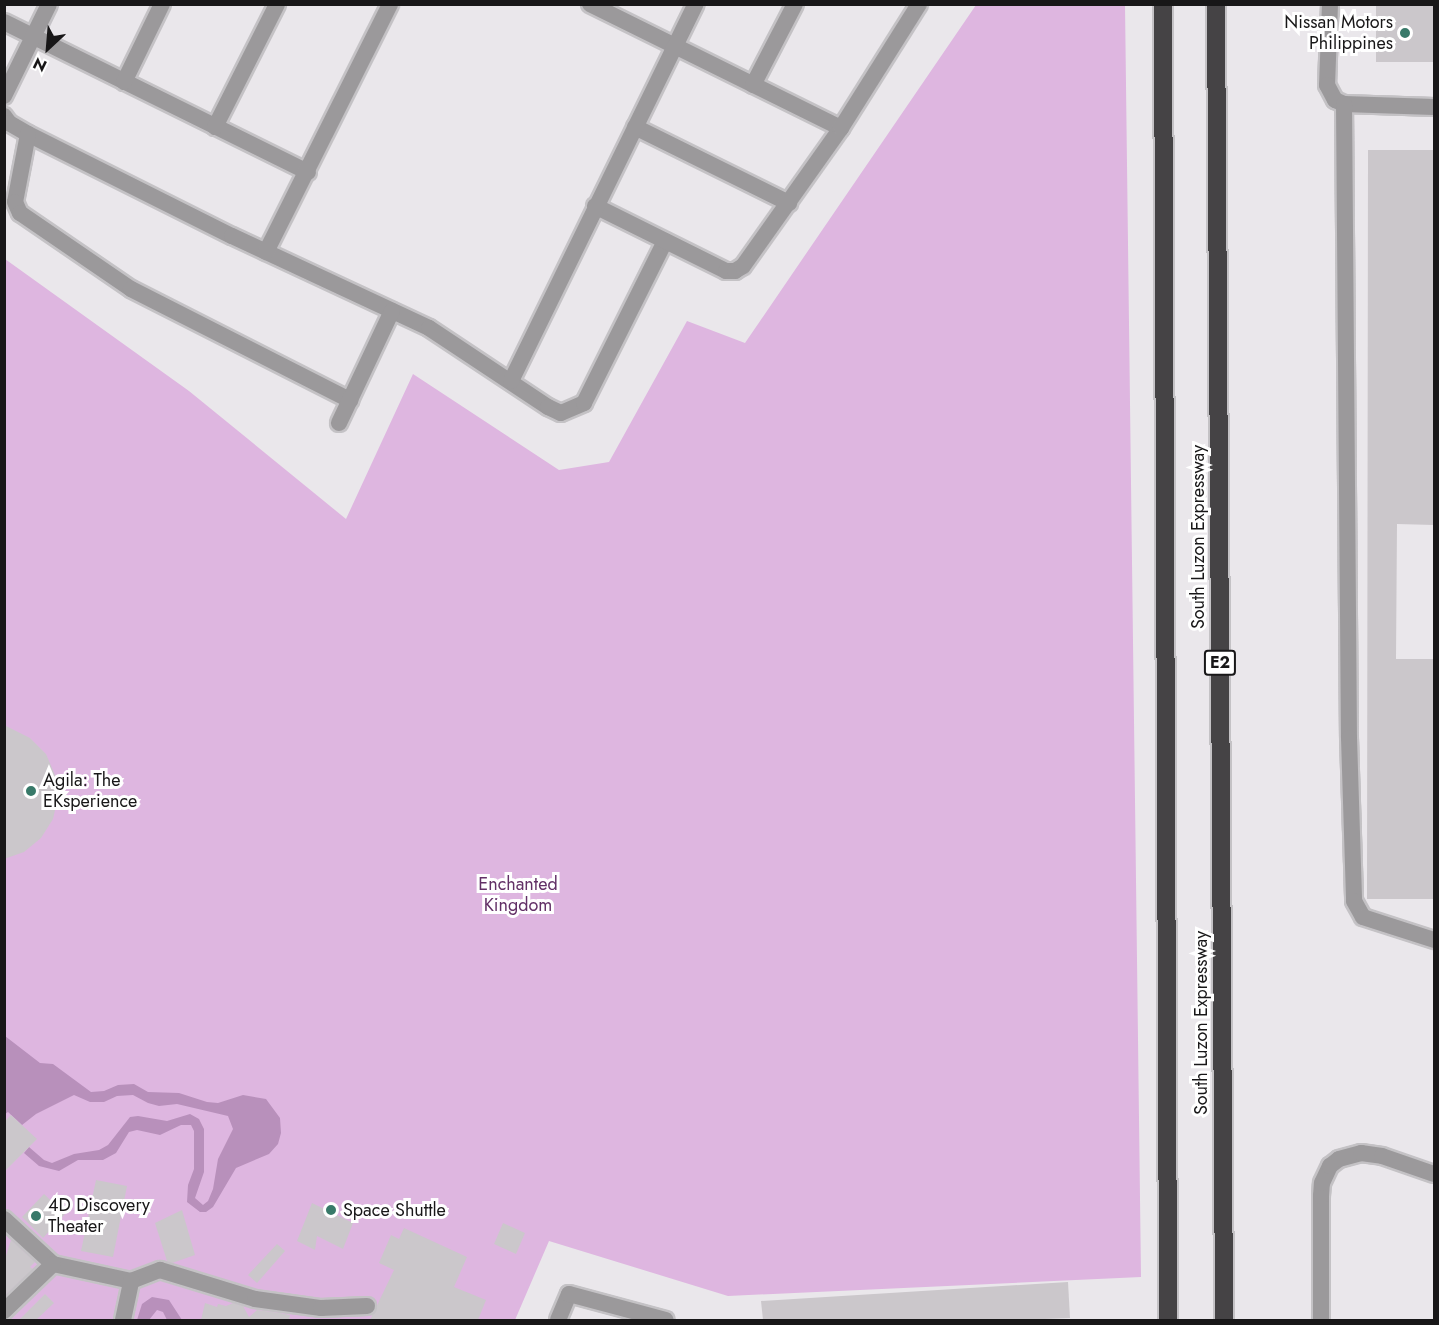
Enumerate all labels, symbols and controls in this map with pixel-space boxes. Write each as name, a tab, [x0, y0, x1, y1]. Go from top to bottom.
place label: Nissan Motors Philippines	[1284, 12, 1393, 54]
north arrow	[18, 18, 78, 78]
marker: Nissan Motors Philippines	[1398, 26, 1412, 40]
text: N	[29, 52, 51, 78]
street label: South Luzon Expressway	[1187, 445, 1209, 629]
road number: E2	[1204, 650, 1236, 676]
place label: Agila: The EKsperience	[43, 770, 137, 812]
marker: Agila: The EKsperience	[24, 784, 38, 798]
park label: Enchanted Kingdom	[478, 874, 558, 916]
street label: South Luzon Expressway	[1190, 931, 1212, 1115]
place label: 4D Discovery Theater	[48, 1195, 150, 1238]
place label: Space Shuttle	[343, 1199, 446, 1221]
marker: Space Shuttle	[324, 1203, 338, 1217]
marker: 4D Discovery Theater	[29, 1209, 43, 1223]

